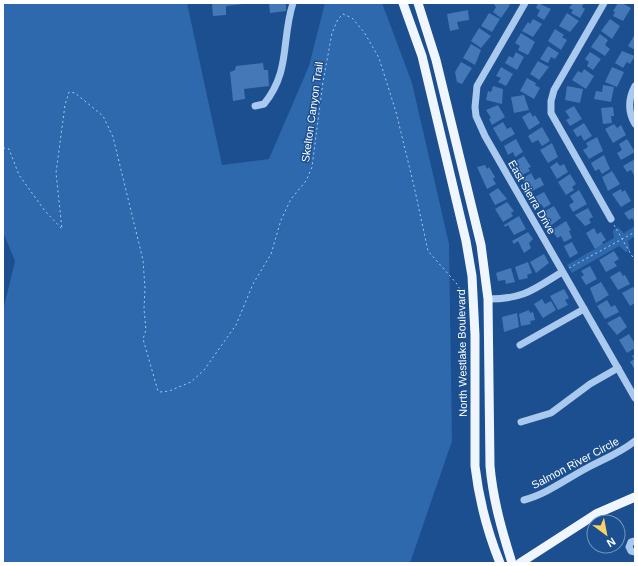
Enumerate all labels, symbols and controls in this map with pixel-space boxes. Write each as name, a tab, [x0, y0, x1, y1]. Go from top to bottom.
street label: Skelton Canyon Trail	[299, 61, 325, 163]
street label: East Sierra Drive	[506, 158, 558, 236]
street label: North Westlake Boulevard	[455, 289, 469, 417]
street label: Salmon River Circle	[529, 435, 621, 491]
north arrow	[586, 514, 626, 554]
text: N	[605, 535, 618, 550]

